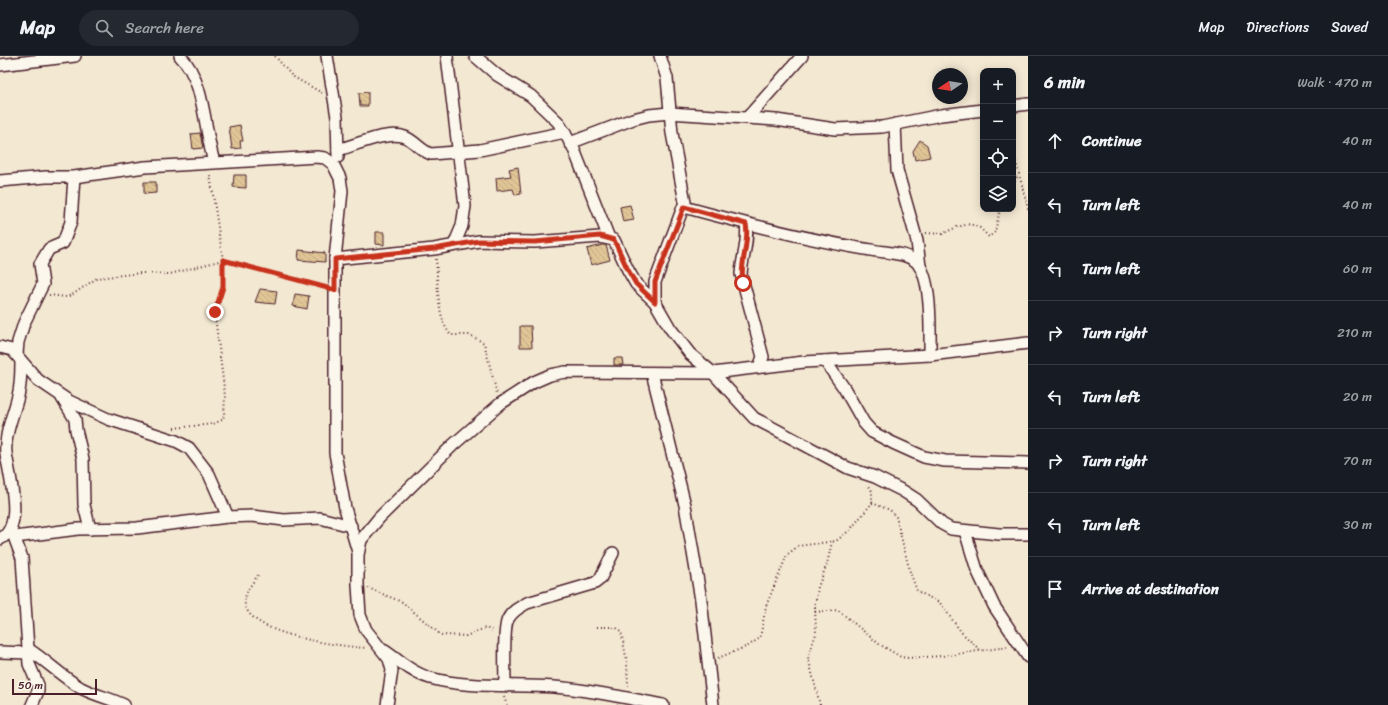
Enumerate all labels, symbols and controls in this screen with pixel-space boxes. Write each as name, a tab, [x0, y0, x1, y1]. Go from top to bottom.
search box	[79, 10, 359, 46]
text: Map	[20, 11, 55, 44]
text: Search here	[125, 15, 204, 41]
text: Map	[1198, 15, 1224, 40]
text: Directions	[1246, 15, 1309, 40]
text: Saved	[1331, 15, 1368, 40]
icon: search	[93, 17, 115, 39]
text: 6 min	[1044, 67, 1085, 97]
north arrow	[932, 68, 968, 104]
map controls	[980, 68, 1016, 212]
button: +	[980, 68, 1016, 104]
text: Walk · 470 m	[1297, 71, 1372, 94]
button: −	[980, 104, 1016, 140]
text: Continue	[1082, 128, 1142, 154]
text: 40 m	[1342, 129, 1372, 152]
icon: ahead	[1044, 130, 1066, 152]
button: locate	[980, 140, 1016, 176]
button: layers	[980, 176, 1016, 212]
text: Turn left	[1082, 192, 1140, 218]
text: 40 m	[1342, 193, 1372, 216]
icon: left	[1044, 194, 1066, 216]
text: Turn left	[1082, 256, 1140, 282]
text: 60 m	[1343, 257, 1372, 280]
icon: left	[1044, 258, 1066, 280]
route start	[734, 274, 752, 292]
route end	[206, 303, 224, 321]
text: Turn right	[1082, 320, 1147, 346]
text: 210 m	[1337, 321, 1372, 344]
icon: right	[1044, 322, 1066, 344]
text: Turn left	[1082, 384, 1140, 410]
text: 20 m	[1343, 385, 1372, 408]
icon: left	[1044, 386, 1066, 408]
text: Turn right	[1082, 448, 1147, 474]
text: 70 m	[1343, 449, 1372, 472]
icon: right	[1044, 450, 1066, 472]
text: Turn left	[1082, 512, 1140, 538]
text: 30 m	[1343, 513, 1372, 536]
icon: left	[1044, 514, 1066, 536]
text: Arrive at destination	[1082, 576, 1219, 602]
icon: arrive	[1044, 578, 1066, 600]
text: 50 m	[18, 676, 43, 695]
scale bar	[12, 677, 97, 696]

